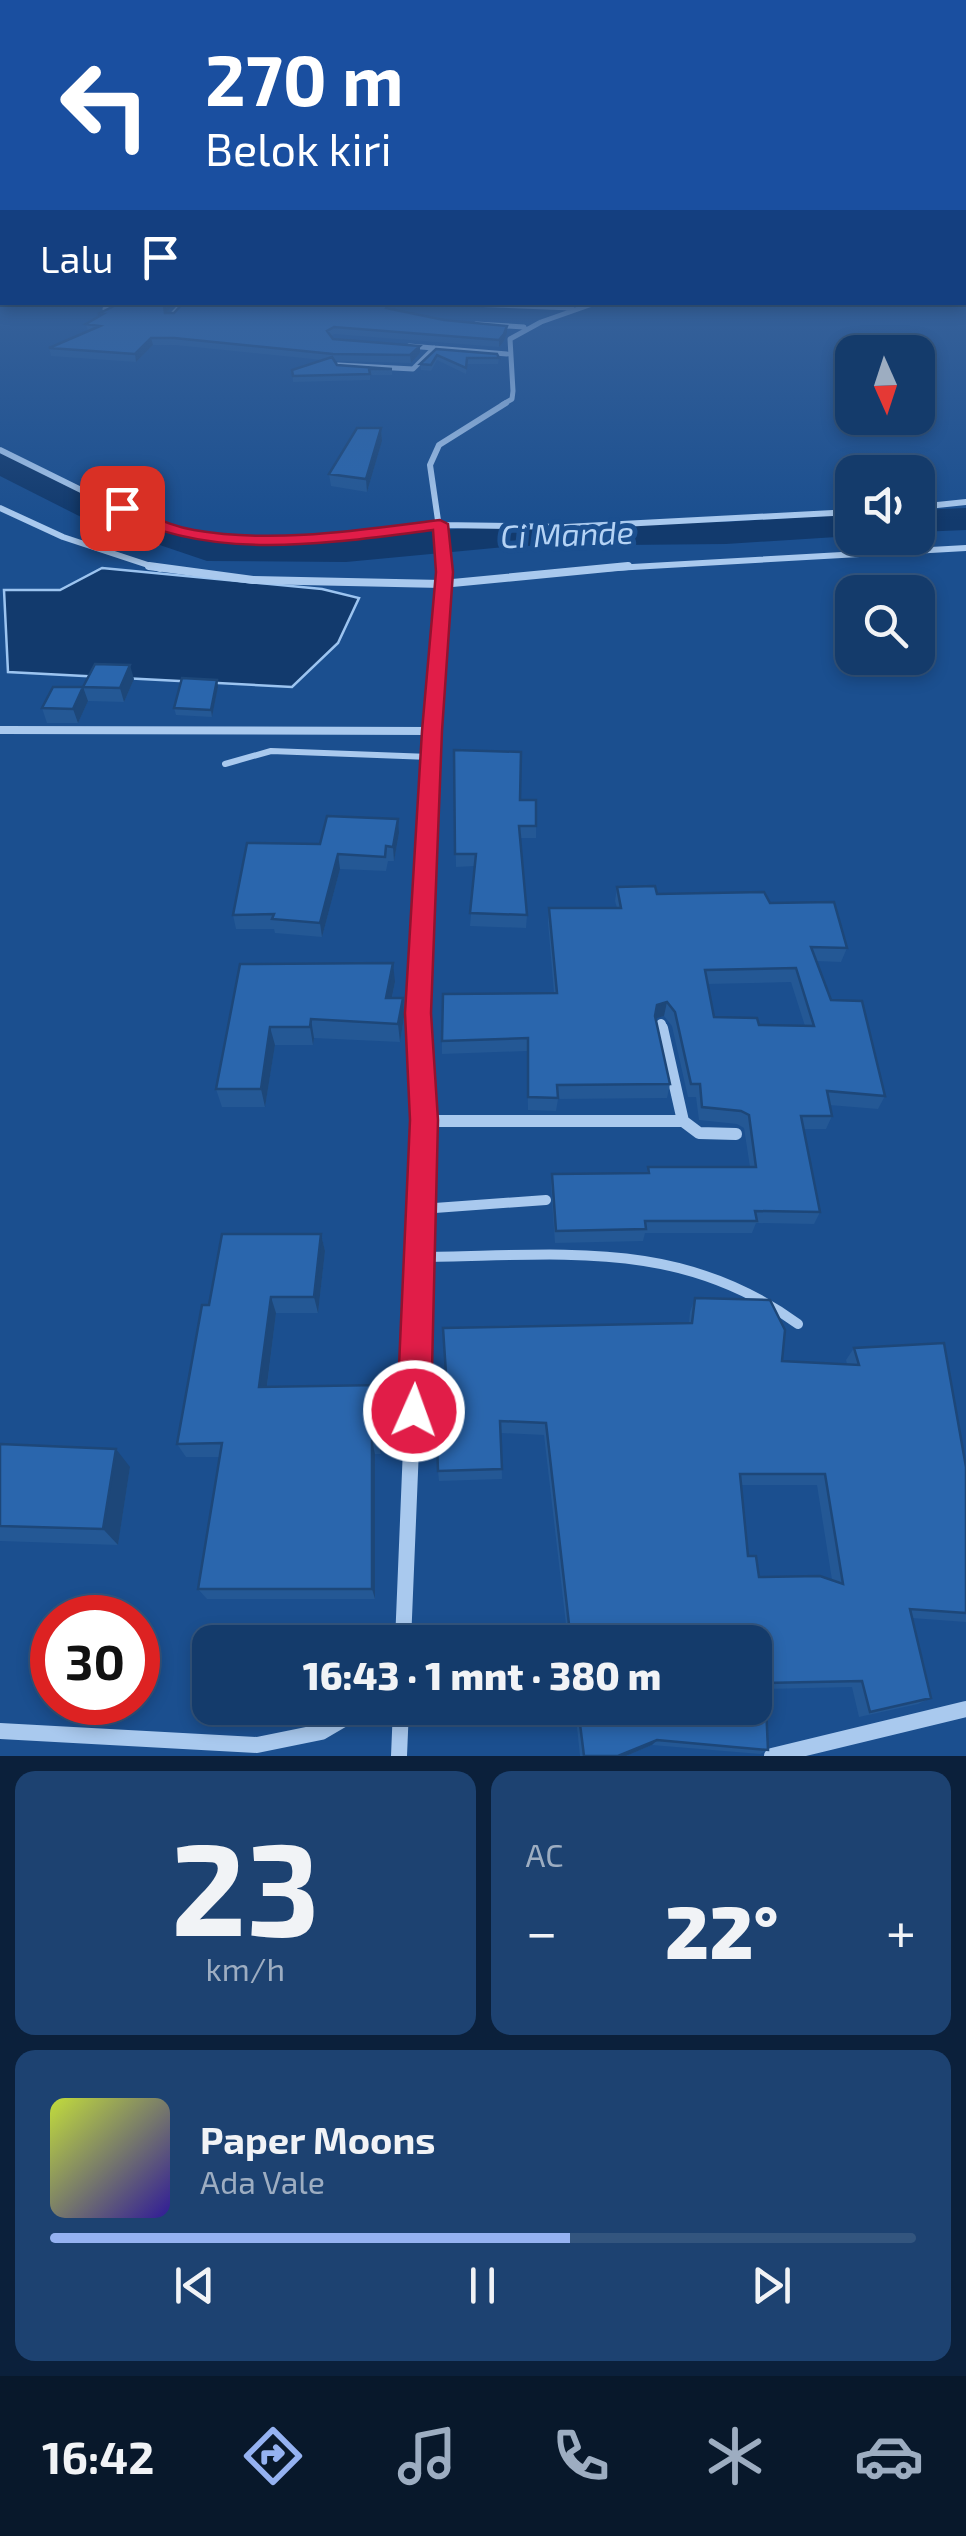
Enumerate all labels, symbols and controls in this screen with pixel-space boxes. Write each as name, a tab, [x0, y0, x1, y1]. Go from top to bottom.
text: 270 m	[205, 36, 404, 120]
icon: left	[40, 40, 170, 170]
text: Belok kiri	[205, 121, 392, 175]
icon: arrive	[133, 230, 188, 285]
text: Lalu	[40, 235, 113, 281]
north arrow	[835, 335, 935, 435]
map controls	[835, 335, 935, 675]
button: sound	[835, 455, 935, 555]
pin	[80, 466, 165, 551]
icon: arrive	[95, 481, 150, 536]
water label: Ci Mande	[500, 512, 634, 554]
button: search	[835, 575, 935, 675]
position arrow	[362, 1359, 466, 1463]
speed limit sign: 30	[30, 1595, 160, 1725]
text: 16:43 · 1 mnt · 380 m	[303, 1652, 661, 1698]
text: 23	[171, 1806, 320, 1962]
text: AC	[526, 1835, 564, 1873]
text: 22°	[665, 1884, 779, 1974]
text: −	[526, 1897, 558, 1963]
text: +	[886, 1897, 916, 1963]
text: km/h	[206, 1949, 285, 1987]
text: Paper Moons	[200, 2116, 436, 2162]
text: Ada Vale	[200, 2162, 325, 2200]
icon: previous	[167, 2258, 222, 2313]
icon: pause	[455, 2258, 510, 2313]
icon: next	[744, 2258, 799, 2313]
icon: directions	[238, 2421, 308, 2491]
icon: music	[392, 2421, 462, 2491]
icon: phone	[546, 2421, 616, 2491]
icon: climate	[700, 2421, 770, 2491]
icon: car	[854, 2421, 924, 2491]
text: 16:42	[42, 2429, 154, 2483]

